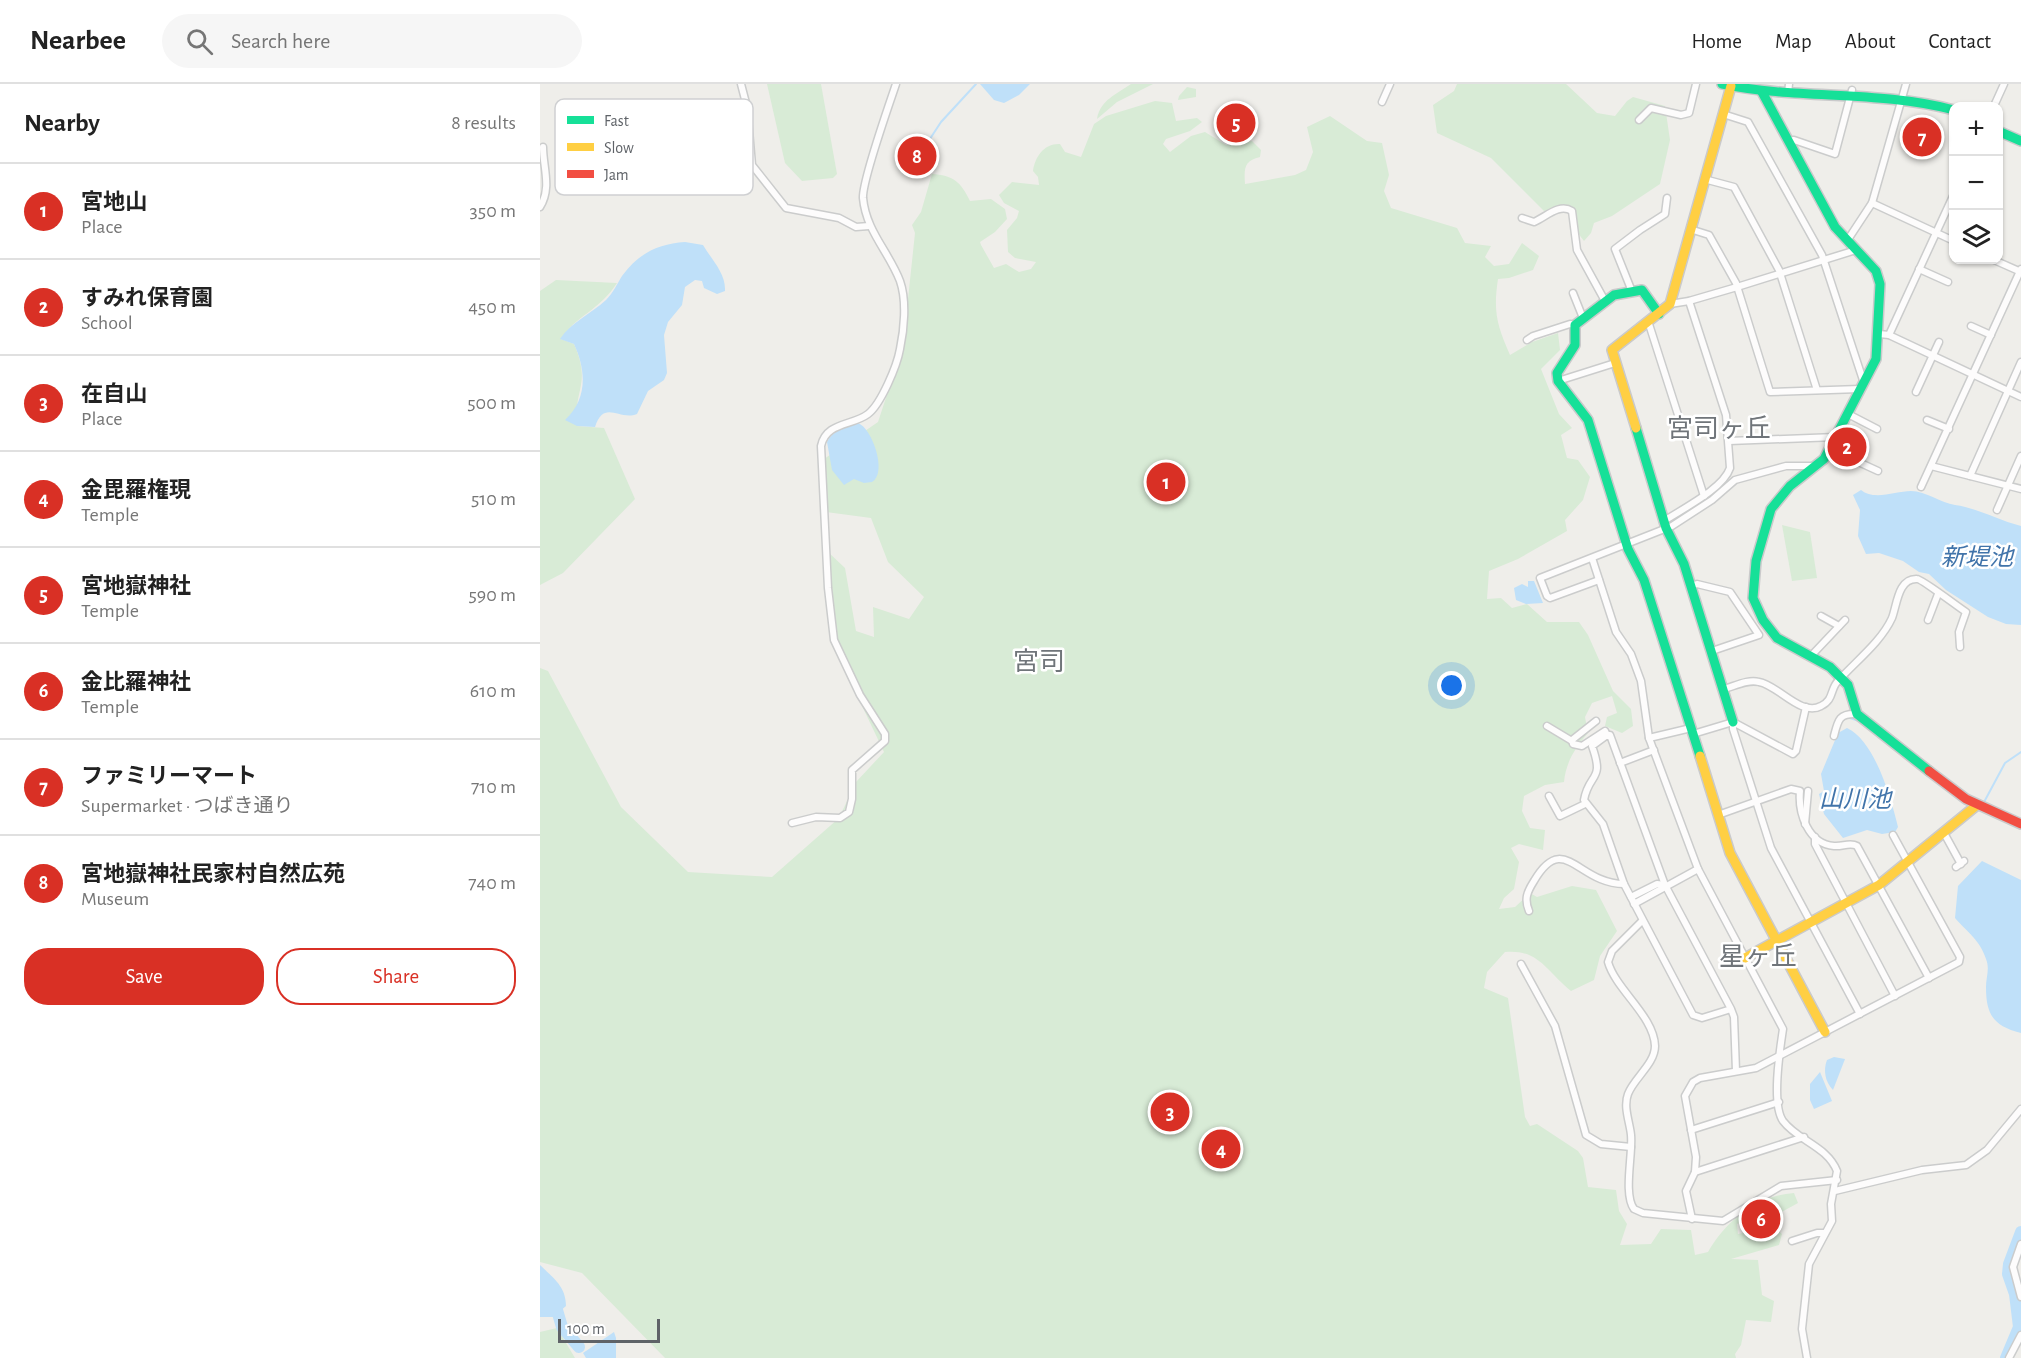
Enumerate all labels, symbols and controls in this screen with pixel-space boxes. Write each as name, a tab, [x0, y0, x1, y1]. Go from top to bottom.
search box	[162, 14, 582, 68]
icon: search	[183, 25, 216, 58]
text: Nearbee	[30, 27, 126, 55]
text: Search here	[231, 30, 330, 52]
text: Home	[1691, 31, 1742, 52]
text: Map	[1775, 31, 1812, 52]
text: About	[1845, 31, 1895, 52]
text: Contact	[1928, 31, 1991, 52]
legend	[555, 99, 753, 195]
pin: 5	[1216, 100, 1256, 146]
map controls	[1949, 102, 2003, 264]
button: +	[1949, 102, 2003, 156]
text: Nearby	[24, 110, 100, 136]
text: 8 results	[451, 113, 516, 133]
text: Fast	[604, 113, 629, 129]
pin: 7	[1902, 115, 1942, 160]
pin: 8	[898, 134, 937, 178]
text: Slow	[604, 140, 634, 156]
button: −	[1949, 156, 2003, 210]
text: Jam	[604, 167, 629, 183]
text: 宮地山	[81, 191, 147, 213]
text: 1	[40, 201, 47, 221]
text: 350 m	[470, 201, 516, 221]
button: layers	[1949, 210, 2003, 264]
text: Place	[81, 217, 122, 237]
text: すみれ保育園	[81, 287, 213, 309]
text: 2	[39, 297, 48, 317]
text: 450 m	[468, 297, 516, 317]
text: School	[81, 313, 133, 333]
text: 在自山	[81, 383, 147, 405]
text: 3	[39, 393, 48, 413]
text: 500 m	[467, 393, 516, 413]
text: Place	[81, 409, 122, 429]
district label: 宮司ヶ丘	[1667, 415, 1771, 442]
pin: 2	[1828, 424, 1866, 470]
pin: 1	[1146, 460, 1186, 504]
text: 金毘羅権現	[81, 479, 191, 501]
text: 4	[38, 489, 49, 509]
text: 510 m	[471, 489, 516, 509]
text: Temple	[81, 505, 139, 525]
water label: 新堤池	[1941, 544, 2015, 570]
text: 宮地嶽神社	[81, 575, 191, 597]
text: 5	[39, 585, 48, 605]
text: 590 m	[468, 585, 516, 605]
text: Temple	[81, 601, 139, 621]
district label: 宮司	[1013, 648, 1065, 675]
text: 金比羅神社	[81, 671, 191, 693]
your location	[1437, 671, 1466, 700]
text: 6	[39, 681, 48, 701]
text: 610 m	[470, 681, 516, 701]
text: Temple	[81, 697, 139, 717]
text: ファミリーマート	[81, 765, 257, 787]
text: 7	[39, 777, 48, 797]
text: 710 m	[471, 777, 516, 797]
water label: 山川池	[1819, 786, 1893, 812]
text: Supermarket · つばき通り	[81, 796, 294, 816]
text: 宮地嶽神社民家村自然広苑	[81, 863, 345, 885]
text: 8	[39, 873, 48, 893]
text: 740 m	[468, 873, 516, 893]
text: Museum	[81, 889, 149, 909]
district label: 星ヶ丘	[1719, 943, 1797, 970]
button: Save	[24, 948, 264, 1005]
button: Share	[276, 948, 516, 1005]
pin: 3	[1150, 1090, 1190, 1134]
pin: 4	[1202, 1126, 1240, 1172]
pin: 6	[1742, 1196, 1780, 1242]
scale bar	[558, 1316, 660, 1344]
text: 100 m	[567, 1321, 605, 1337]

